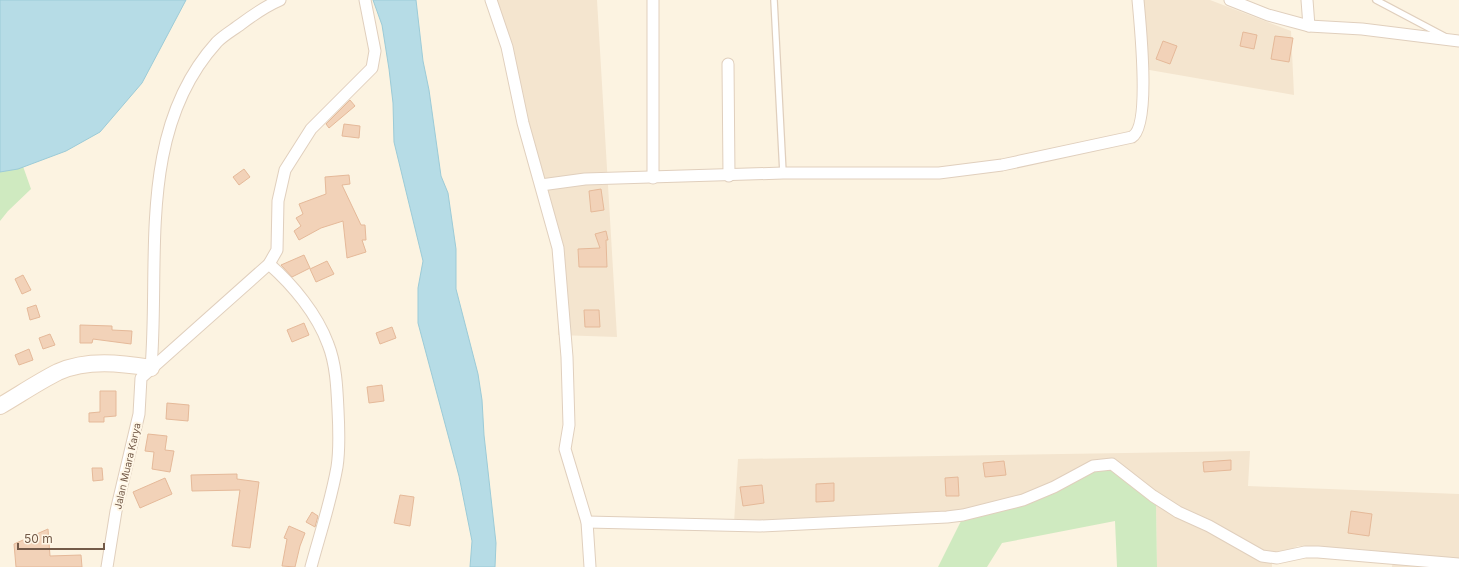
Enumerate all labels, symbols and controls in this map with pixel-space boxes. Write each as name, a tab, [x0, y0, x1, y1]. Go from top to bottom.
street label: Jalan Muara Karya	[111, 422, 143, 510]
scale bar	[18, 525, 104, 551]
text: 50 m	[24, 531, 53, 546]

